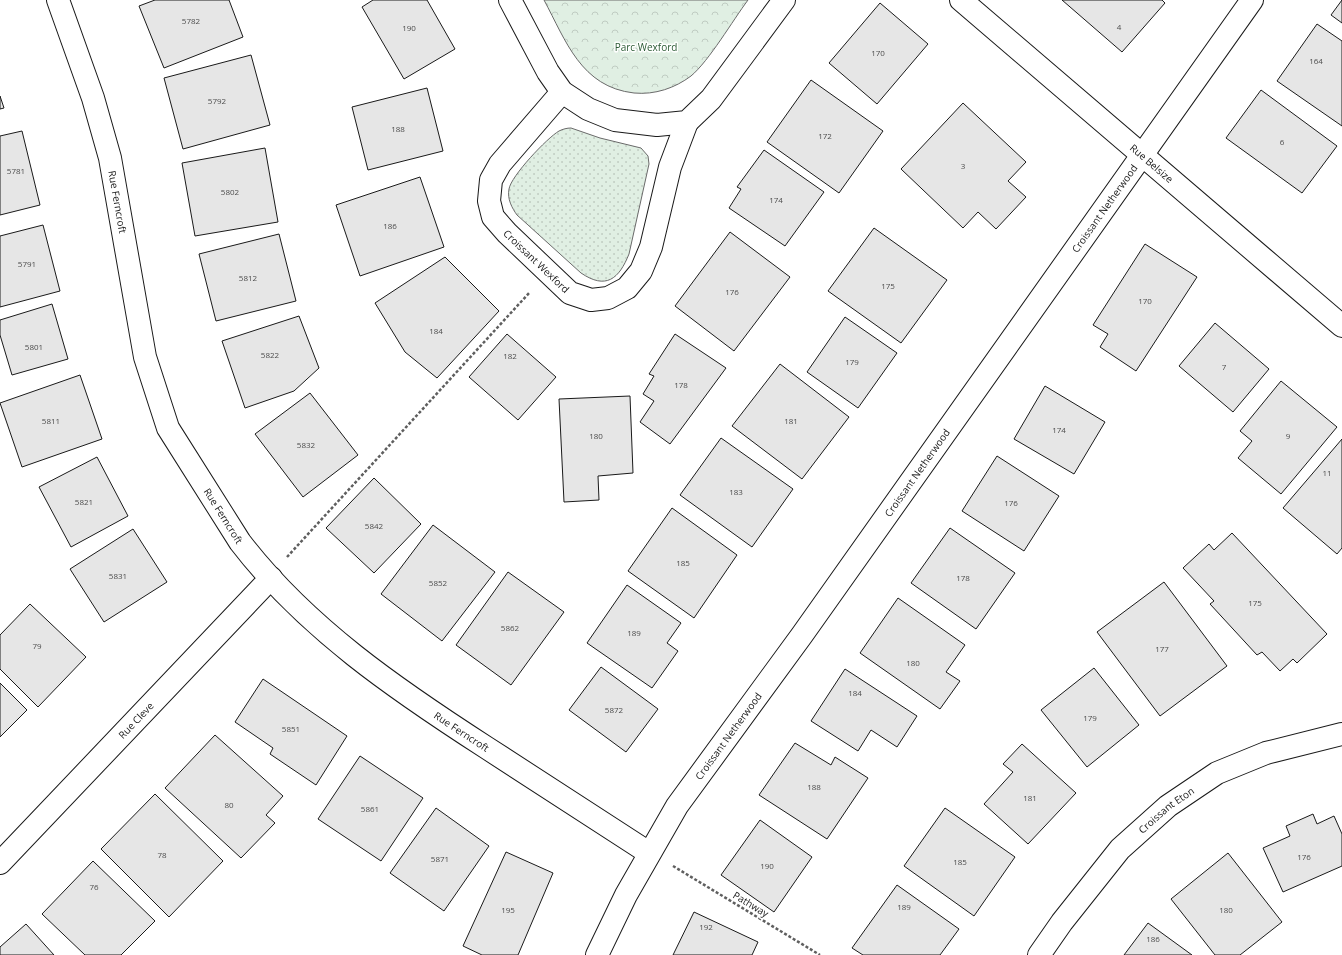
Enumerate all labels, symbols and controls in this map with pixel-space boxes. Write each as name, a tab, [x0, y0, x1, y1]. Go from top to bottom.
house number: 5782	[182, 15, 201, 26]
house number: 4	[1117, 21, 1122, 32]
house number: 190	[402, 22, 416, 33]
park label: Parc Wexford	[615, 40, 677, 54]
house number: 170	[871, 47, 885, 58]
house number: 164	[1309, 55, 1323, 66]
house number: 5792	[208, 95, 227, 106]
house number: 188	[391, 123, 405, 134]
house number: 172	[818, 130, 832, 141]
house number: 6	[1280, 136, 1285, 147]
street label: Rue Belsize	[1127, 141, 1177, 186]
house number: 3	[961, 160, 966, 171]
street label: Croissant Netherwood	[1068, 161, 1140, 255]
house number: 5781	[7, 165, 25, 176]
street label: Rue Ferncroft	[105, 169, 130, 235]
house number: 5802	[221, 186, 240, 197]
house number: 174	[769, 194, 783, 205]
house number: 186	[383, 220, 397, 231]
street label: Croissant Wexford	[501, 226, 573, 296]
house number: 5791	[18, 258, 36, 269]
house number: 5812	[239, 272, 258, 283]
house number: 175	[881, 280, 895, 291]
house number: 176	[725, 286, 739, 297]
house number: 170	[1138, 295, 1152, 306]
house number: 184	[429, 325, 443, 336]
house number: 5801	[25, 341, 43, 352]
house number: 5822	[261, 349, 280, 360]
house number: 182	[503, 350, 517, 361]
house number: 179	[845, 356, 859, 367]
house number: 7	[1222, 361, 1227, 372]
house number: 178	[674, 379, 688, 390]
house number: 5811	[42, 415, 60, 426]
house number: 181	[784, 415, 798, 426]
house number: 174	[1052, 424, 1066, 435]
street label: Croissant Netherwood	[881, 426, 953, 519]
house number: 180	[589, 430, 603, 441]
house number: 9	[1286, 430, 1291, 441]
house number: 5832	[297, 439, 316, 450]
house number: 11	[1322, 467, 1332, 478]
street label: Rue Ferncroft	[201, 485, 247, 547]
house number: 183	[729, 486, 743, 497]
house number: 5821	[75, 496, 93, 507]
house number: 176	[1004, 497, 1018, 508]
house number: 5842	[365, 520, 384, 531]
house number: 185	[676, 557, 690, 568]
house number: 5831	[109, 570, 127, 581]
house number: 178	[956, 572, 970, 583]
house number: 5852	[429, 577, 448, 588]
house number: 175	[1248, 597, 1262, 608]
house number: 5862	[501, 622, 520, 633]
house number: 189	[627, 627, 641, 638]
house number: 79	[32, 640, 42, 651]
house number: 177	[1155, 643, 1169, 654]
house number: 180	[906, 657, 920, 668]
house number: 184	[848, 687, 862, 698]
street label: Croissant Netherwood	[692, 689, 765, 782]
street label: Rue Cleve	[115, 699, 157, 742]
house number: 5872	[605, 704, 624, 715]
street label: Rue Ferncroft	[431, 708, 492, 755]
house number: 179	[1083, 712, 1097, 723]
house number: 5851	[282, 723, 300, 734]
house number: 188	[807, 781, 821, 792]
street label: Croissant Eton	[1135, 783, 1197, 836]
house number: 181	[1023, 792, 1037, 803]
house number: 80	[224, 799, 234, 810]
house number: 5861	[361, 803, 379, 814]
house number: 78	[157, 849, 167, 860]
house number: 176	[1297, 851, 1311, 862]
house number: 5871	[431, 853, 449, 864]
house number: 185	[953, 856, 967, 867]
house number: 190	[760, 860, 774, 871]
house number: 76	[89, 881, 99, 892]
street label: Pathway	[730, 888, 772, 921]
house number: 189	[897, 901, 911, 912]
house number: 195	[501, 904, 515, 915]
house number: 180	[1219, 904, 1233, 915]
house number: 192	[699, 921, 713, 932]
house number: 186	[1146, 933, 1160, 944]

